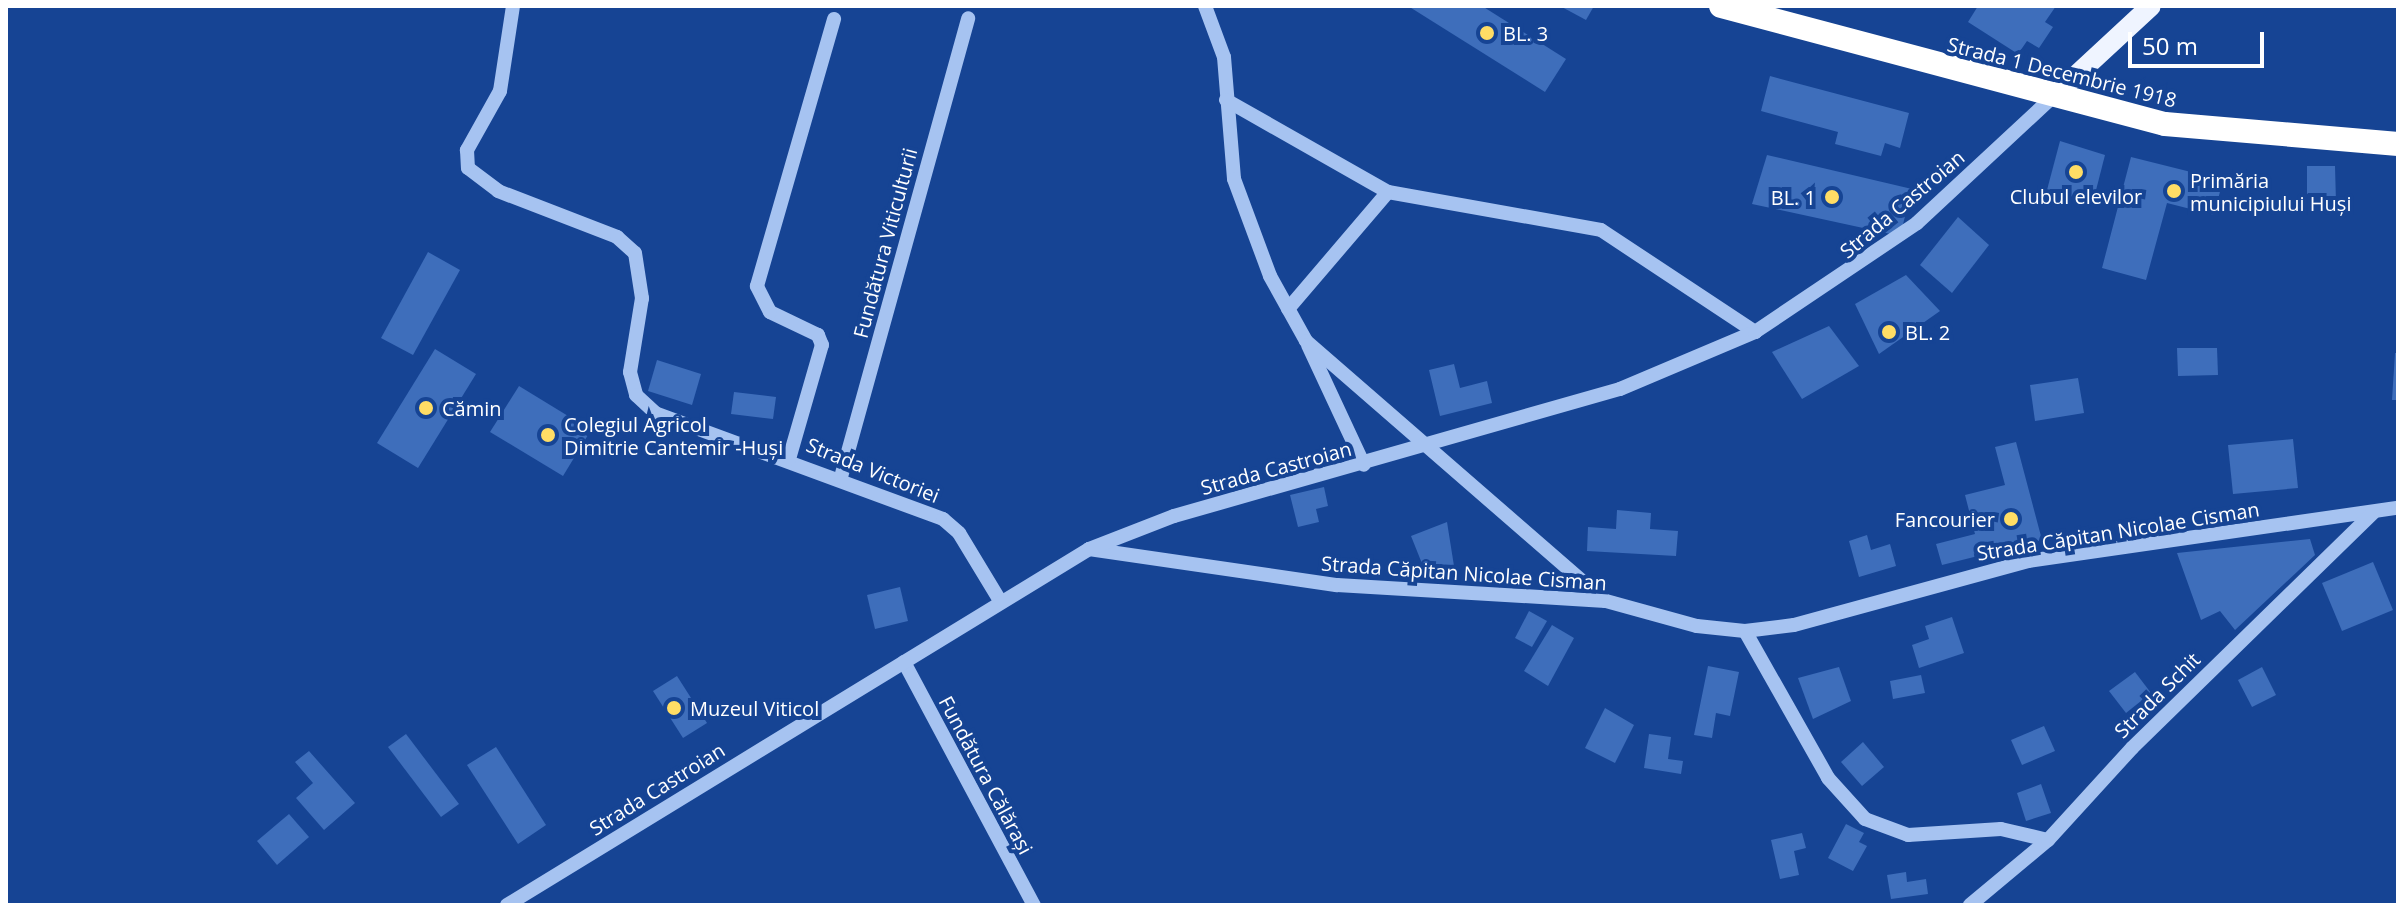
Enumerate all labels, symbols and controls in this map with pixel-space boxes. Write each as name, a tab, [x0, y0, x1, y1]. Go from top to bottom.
scale bar	[2132, 16, 2268, 66]
place label: BL. 3	[1503, 21, 1548, 45]
marker: BL. 3	[1478, 24, 1496, 42]
text: 50 m	[2142, 29, 2198, 62]
street label: Strada 1 Decembrie 1918	[1945, 32, 2179, 112]
street label: Fundătura Viticulturii	[848, 145, 922, 341]
street label: Strada Castroian	[1835, 145, 1969, 263]
marker: Clubul elevilor	[2067, 163, 2085, 181]
place label: Primăria municipiului Huși	[2190, 168, 2351, 215]
marker: Primăria municipiului Huși	[2165, 182, 2183, 200]
place label: Clubul elevilor	[2010, 184, 2142, 208]
place label: BL. 1	[1771, 185, 1816, 209]
marker: BL. 1	[1823, 188, 1841, 206]
place label: BL. 2	[1905, 320, 1950, 344]
marker: BL. 2	[1880, 323, 1898, 341]
place label: Cămin	[442, 396, 502, 420]
marker: Cămin	[417, 399, 435, 417]
place label: Colegiul Agricol Dimitrie Cantemir -Huși	[564, 412, 783, 459]
marker: Colegiul Agricol Dimitrie Cantemir -Huși	[539, 426, 557, 444]
street label: Strada Victoriei	[803, 432, 943, 508]
street label: Strada Castroian	[1198, 436, 1354, 500]
street label: Strada Căpitan Nicolae Cisman	[1975, 497, 2261, 565]
place label: Fancourier	[1895, 507, 1995, 531]
marker: Fancourier	[2002, 510, 2020, 528]
street label: Strada Căpitan Nicolae Cisman	[1321, 551, 1607, 595]
street label: Strada Schit	[2109, 647, 2205, 743]
street label: Fundătura Călărași	[934, 692, 1038, 858]
place label: Muzeul Viticol	[690, 696, 819, 720]
marker: Muzeul Viticol	[665, 699, 683, 717]
street label: Strada Castroian	[585, 738, 729, 840]

